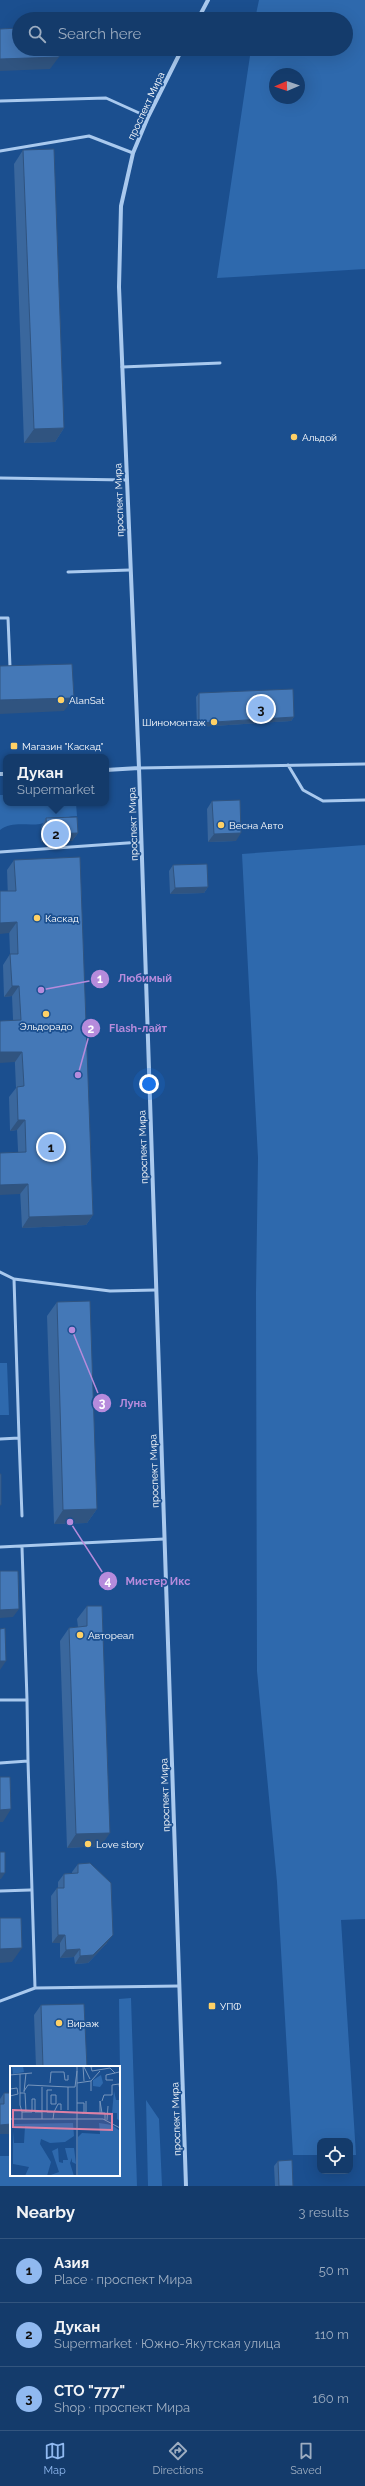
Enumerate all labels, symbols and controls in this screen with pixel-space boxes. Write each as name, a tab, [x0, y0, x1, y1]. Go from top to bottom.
search box	[12, 12, 353, 56]
icon: search	[26, 23, 48, 45]
text: Search here	[58, 25, 141, 43]
north arrow	[269, 68, 305, 104]
street label: проспект Мира	[125, 70, 167, 142]
marker: Альдой	[289, 432, 299, 442]
place label: Альдой	[302, 432, 337, 443]
street label: проспект Мира	[112, 463, 126, 537]
pin: 3	[248, 694, 274, 724]
marker: AlanSat	[56, 695, 66, 705]
place label: AlanSat	[69, 695, 105, 706]
place label: Шиномонтаж	[142, 717, 206, 728]
marker: Шиномонтаж	[209, 717, 219, 727]
marker: Магазин "Каскад"	[9, 741, 19, 751]
place label: Магазин "Каскад"	[22, 741, 104, 752]
popup	[3, 754, 109, 806]
text: Дукан	[17, 764, 63, 782]
text: Supermarket	[17, 782, 95, 797]
street label: проспект Мира	[126, 787, 140, 861]
pin: 2	[43, 819, 69, 849]
marker: Весна Авто	[216, 820, 226, 830]
place label: Весна Авто	[229, 820, 283, 831]
marker: Каскад	[32, 913, 42, 923]
place label: Каскад	[45, 913, 79, 924]
callout: Любимый	[90, 967, 180, 990]
text: 1	[97, 972, 103, 986]
text: Любимый	[118, 972, 172, 985]
marker: Эльдорадо	[41, 1009, 51, 1019]
callout: Flash-лайт	[81, 1017, 175, 1040]
place label: Эльдорадо	[20, 1021, 72, 1032]
text: 2	[88, 1022, 95, 1036]
text: Flash-лайт	[109, 1022, 167, 1035]
your location	[139, 1074, 159, 1094]
street label: проспект Мира	[136, 1110, 150, 1184]
pin: 1	[38, 1132, 64, 1162]
callout: Луна	[92, 1391, 155, 1414]
text: 3	[99, 1396, 106, 1410]
text: Луна	[119, 1397, 147, 1410]
street label: проспект Мира	[147, 1434, 161, 1508]
callout: Мистер Икс	[98, 1569, 199, 1592]
text: 4	[105, 1574, 112, 1588]
text: Мистер Икс	[126, 1575, 190, 1588]
marker: Автореал	[75, 1630, 85, 1640]
place label: Автореал	[88, 1630, 134, 1641]
street label: проспект Мира	[158, 1758, 172, 1832]
marker: Love story	[83, 1839, 93, 1849]
place label: Love story	[96, 1839, 145, 1850]
marker: УПФ	[207, 2001, 217, 2011]
place label: УПФ	[220, 2001, 241, 2012]
marker: Вираж	[54, 2018, 64, 2028]
place label: Вираж	[67, 2018, 99, 2029]
inset map	[10, 2066, 120, 2176]
street label: проспект Мира	[169, 2082, 183, 2156]
map controls	[317, 2138, 353, 2174]
button: locate	[317, 2138, 353, 2174]
text: Nearby	[16, 2202, 75, 2222]
text: 3 results	[299, 2205, 349, 2220]
text: Азия	[54, 2254, 89, 2272]
text: 1	[26, 2263, 32, 2278]
text: 50 m	[319, 2263, 349, 2278]
text: Place · проспект Мира	[54, 2272, 192, 2287]
text: Дукан	[54, 2318, 100, 2336]
text: 2	[25, 2327, 33, 2342]
text: 110 m	[315, 2327, 349, 2342]
text: Supermarket · Южно-Якутская улица	[54, 2336, 281, 2351]
text: СТО "777"	[54, 2382, 125, 2400]
text: 3	[25, 2391, 33, 2406]
text: 160 m	[312, 2391, 349, 2406]
text: Shop · проспект Мира	[54, 2400, 190, 2415]
tab: Map	[43, 2440, 66, 2477]
tab: Directions	[153, 2440, 203, 2477]
tab: Saved	[290, 2440, 322, 2477]

